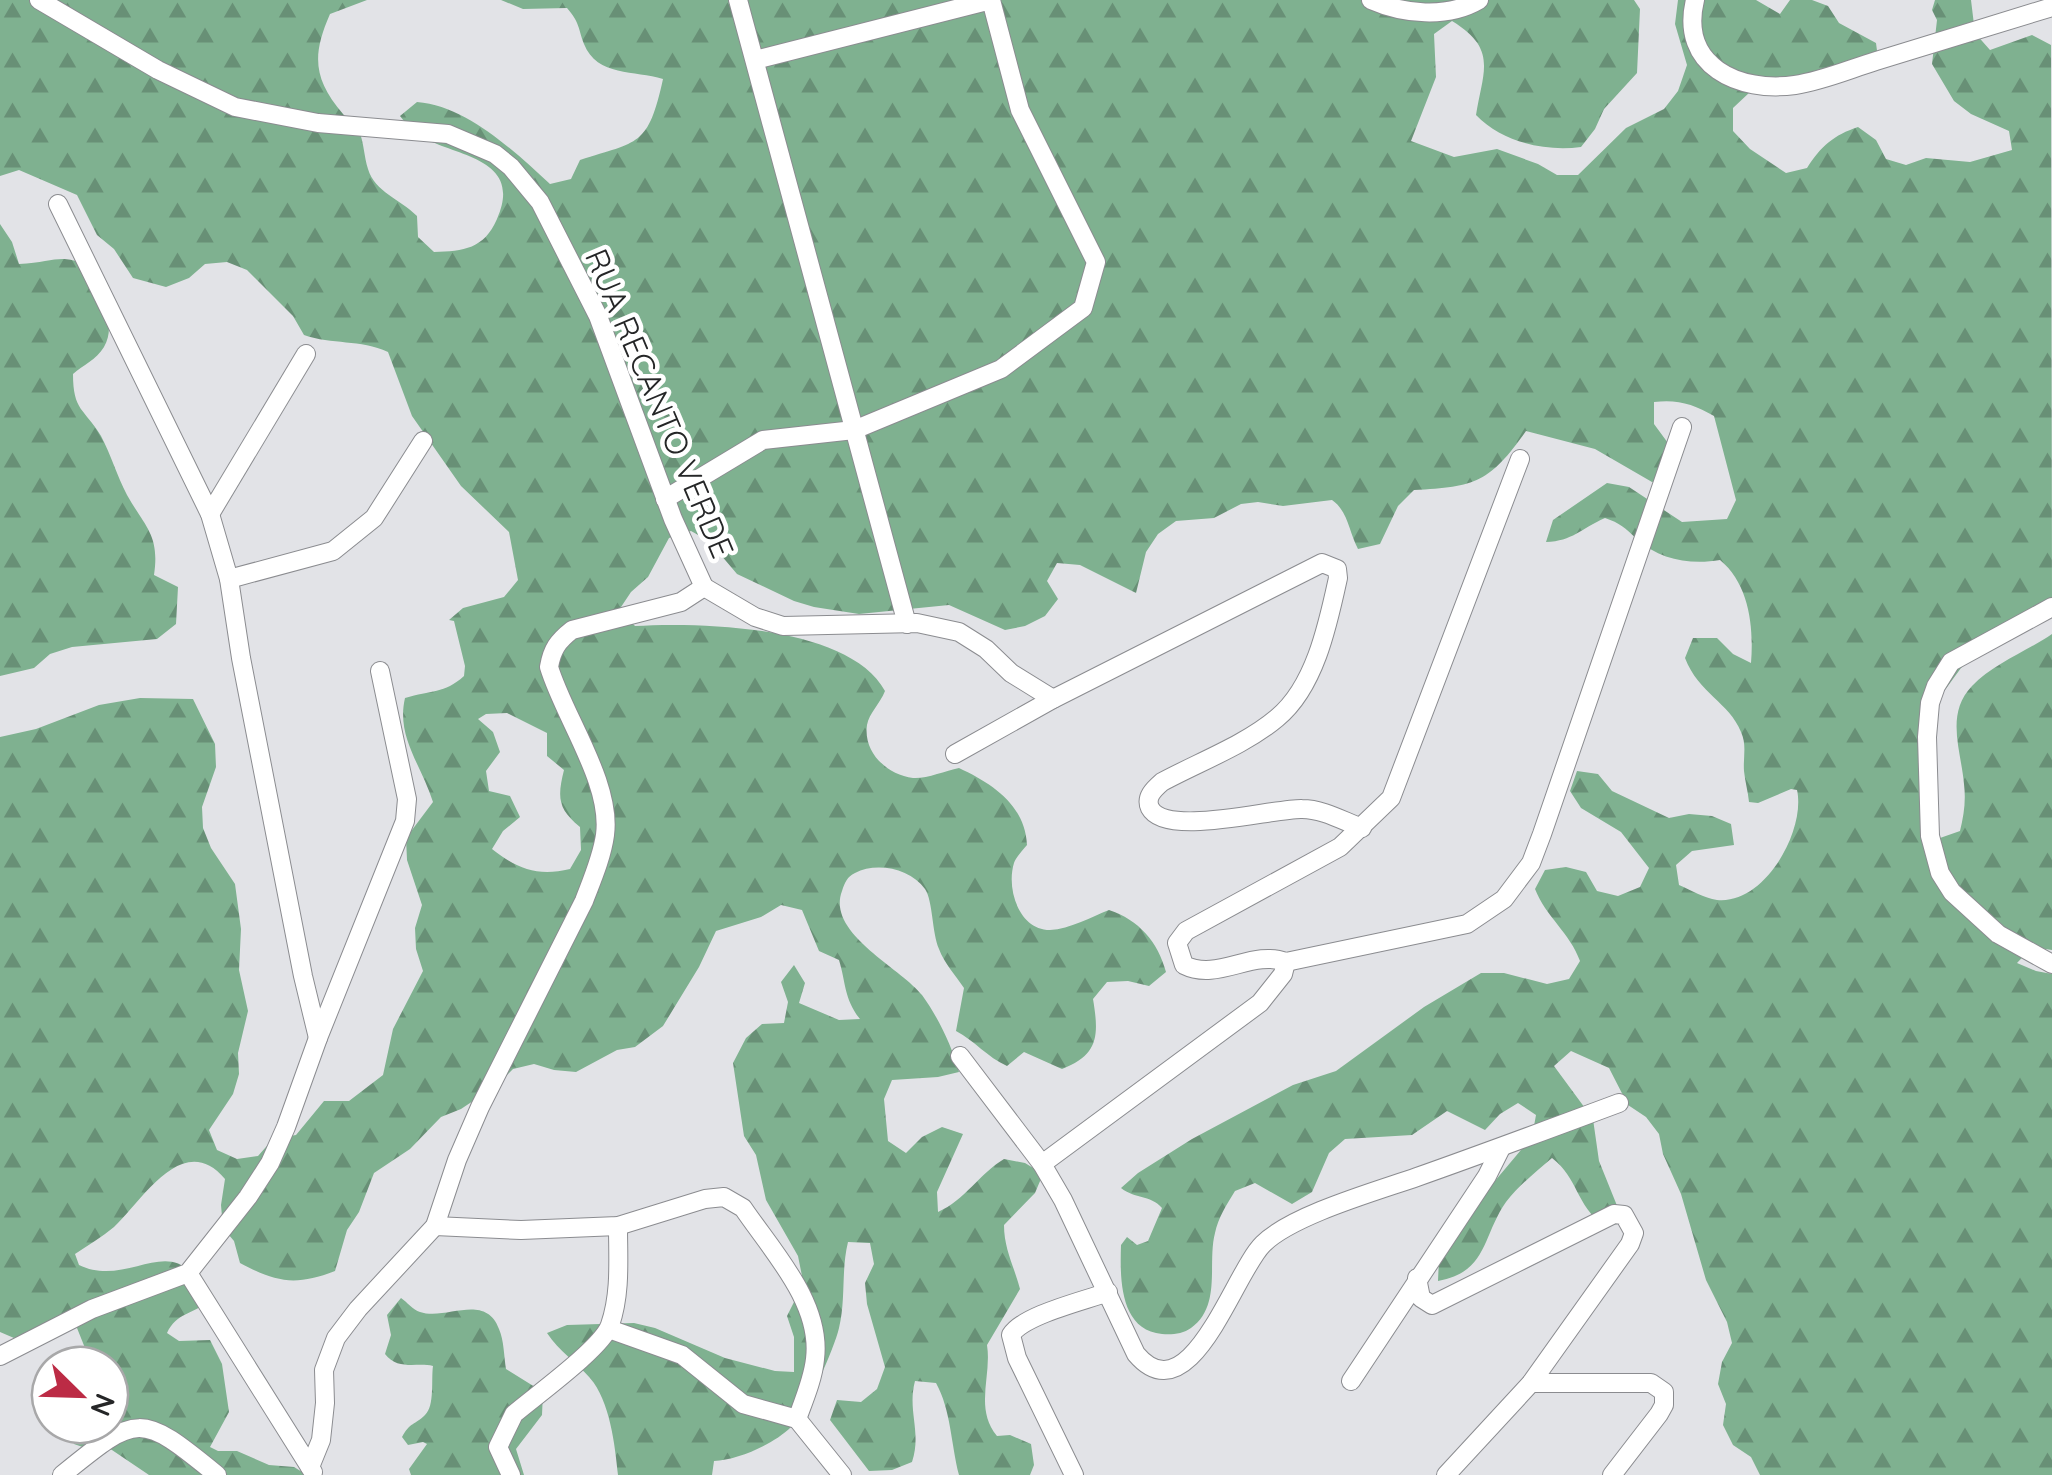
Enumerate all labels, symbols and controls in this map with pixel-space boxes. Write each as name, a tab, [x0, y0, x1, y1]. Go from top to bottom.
street label: RUA RECANTO VERDE	[577, 242, 743, 564]
north arrow	[30, 1345, 130, 1445]
text: N	[83, 1389, 124, 1421]

